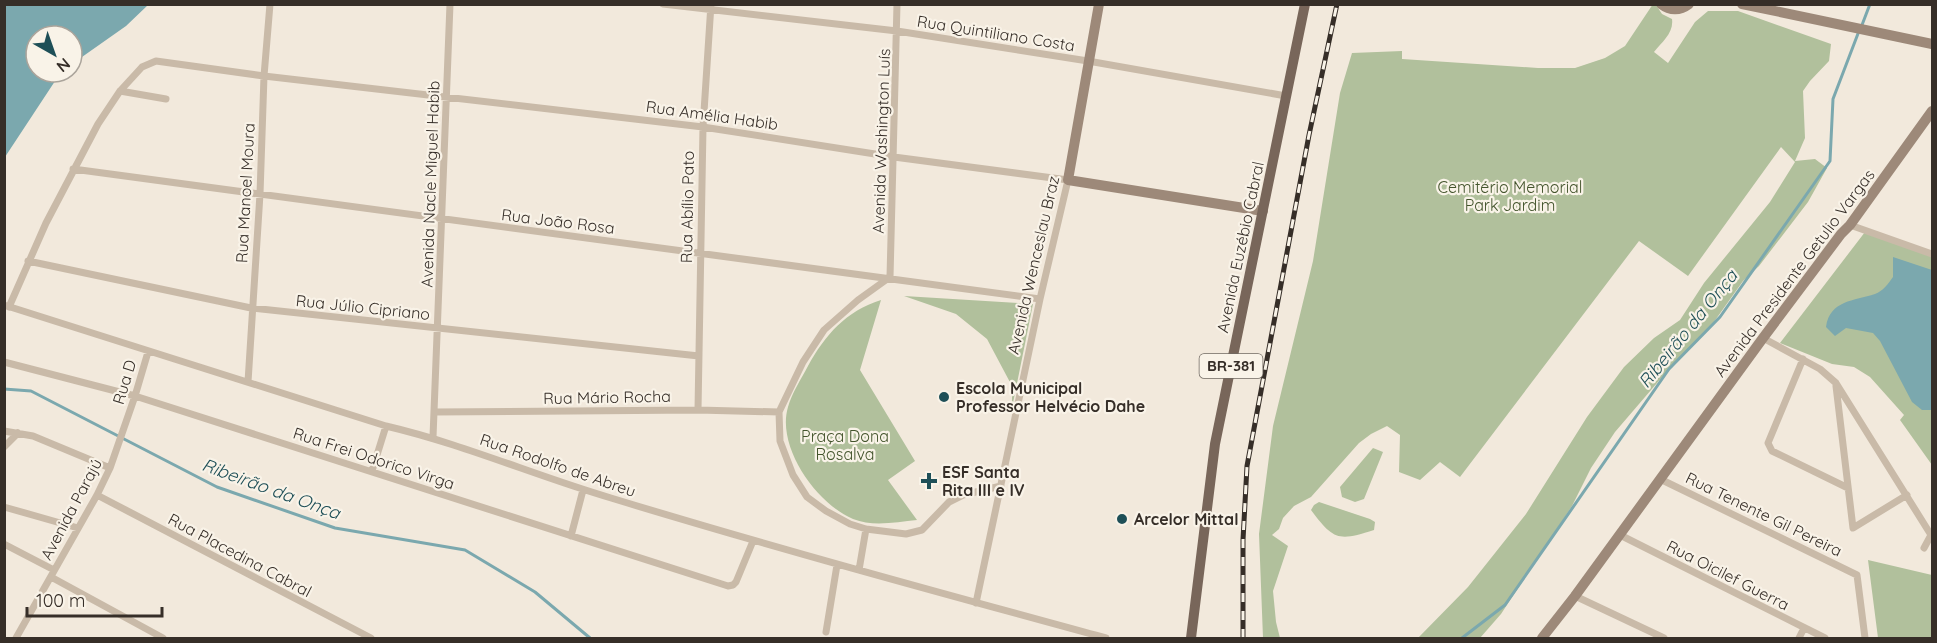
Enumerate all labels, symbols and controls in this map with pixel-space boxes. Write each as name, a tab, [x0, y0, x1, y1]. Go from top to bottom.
street label: Rua Quintiliano Costa	[916, 11, 1076, 55]
north arrow	[24, 24, 84, 84]
street label: Avenida Washington Luís	[868, 48, 894, 234]
text: N	[53, 54, 75, 77]
street label: Avenida Nacle Miguel Habib	[416, 80, 444, 288]
street label: Rua Amélia Habib	[645, 96, 779, 134]
street label: Rua Manoel Moura	[231, 122, 259, 264]
street label: Rua Abílio Pato	[676, 151, 698, 263]
street label: Avenida Euzébio Cabral	[1212, 159, 1268, 335]
street label: Avenida Presidente Getulio Vargas	[1709, 165, 1879, 381]
street label: Avenida Wenceslau Braz	[1003, 174, 1063, 356]
park label: Cemitério Memorial Park Jardim	[1438, 177, 1583, 215]
street label: Rua João Rosa	[500, 204, 616, 238]
water label: Ribeirão da Onça	[1633, 264, 1743, 392]
street label: Rua Júlio Cipriano	[295, 290, 431, 324]
road number: BR-381	[1200, 354, 1262, 378]
street label: Rua D	[108, 357, 140, 407]
place label: Escola Municipal Professor Helvécio Dahe	[956, 378, 1145, 416]
street label: Rua Mário Rocha	[543, 386, 671, 408]
marker: Escola Municipal Professor Helvécio Dahe	[937, 390, 951, 404]
street label: Rua Frei Odorico Virga	[291, 422, 457, 494]
park label: Praça Dona Rosalva	[801, 426, 889, 464]
street label: Rua Rodolfo de Abreu	[478, 429, 638, 501]
water label: Ribeirão da Onça	[199, 453, 344, 525]
street label: Avenida Parajú	[36, 455, 106, 563]
place label: ESF Santa Rita III e IV	[942, 462, 1025, 500]
street label: Rua Tenente Gil Pereira	[1682, 467, 1846, 561]
marker: ESF Santa Rita III e IV	[920, 472, 938, 490]
street label: Rua Placedina Cabral	[165, 509, 315, 601]
place label: Arcelor Mittal	[1134, 509, 1238, 529]
marker: Arcelor Mittal	[1115, 512, 1129, 526]
street label: Rua Oicilef Guerra	[1663, 535, 1793, 615]
scale bar	[27, 580, 162, 618]
text: 100 m	[36, 589, 85, 612]

